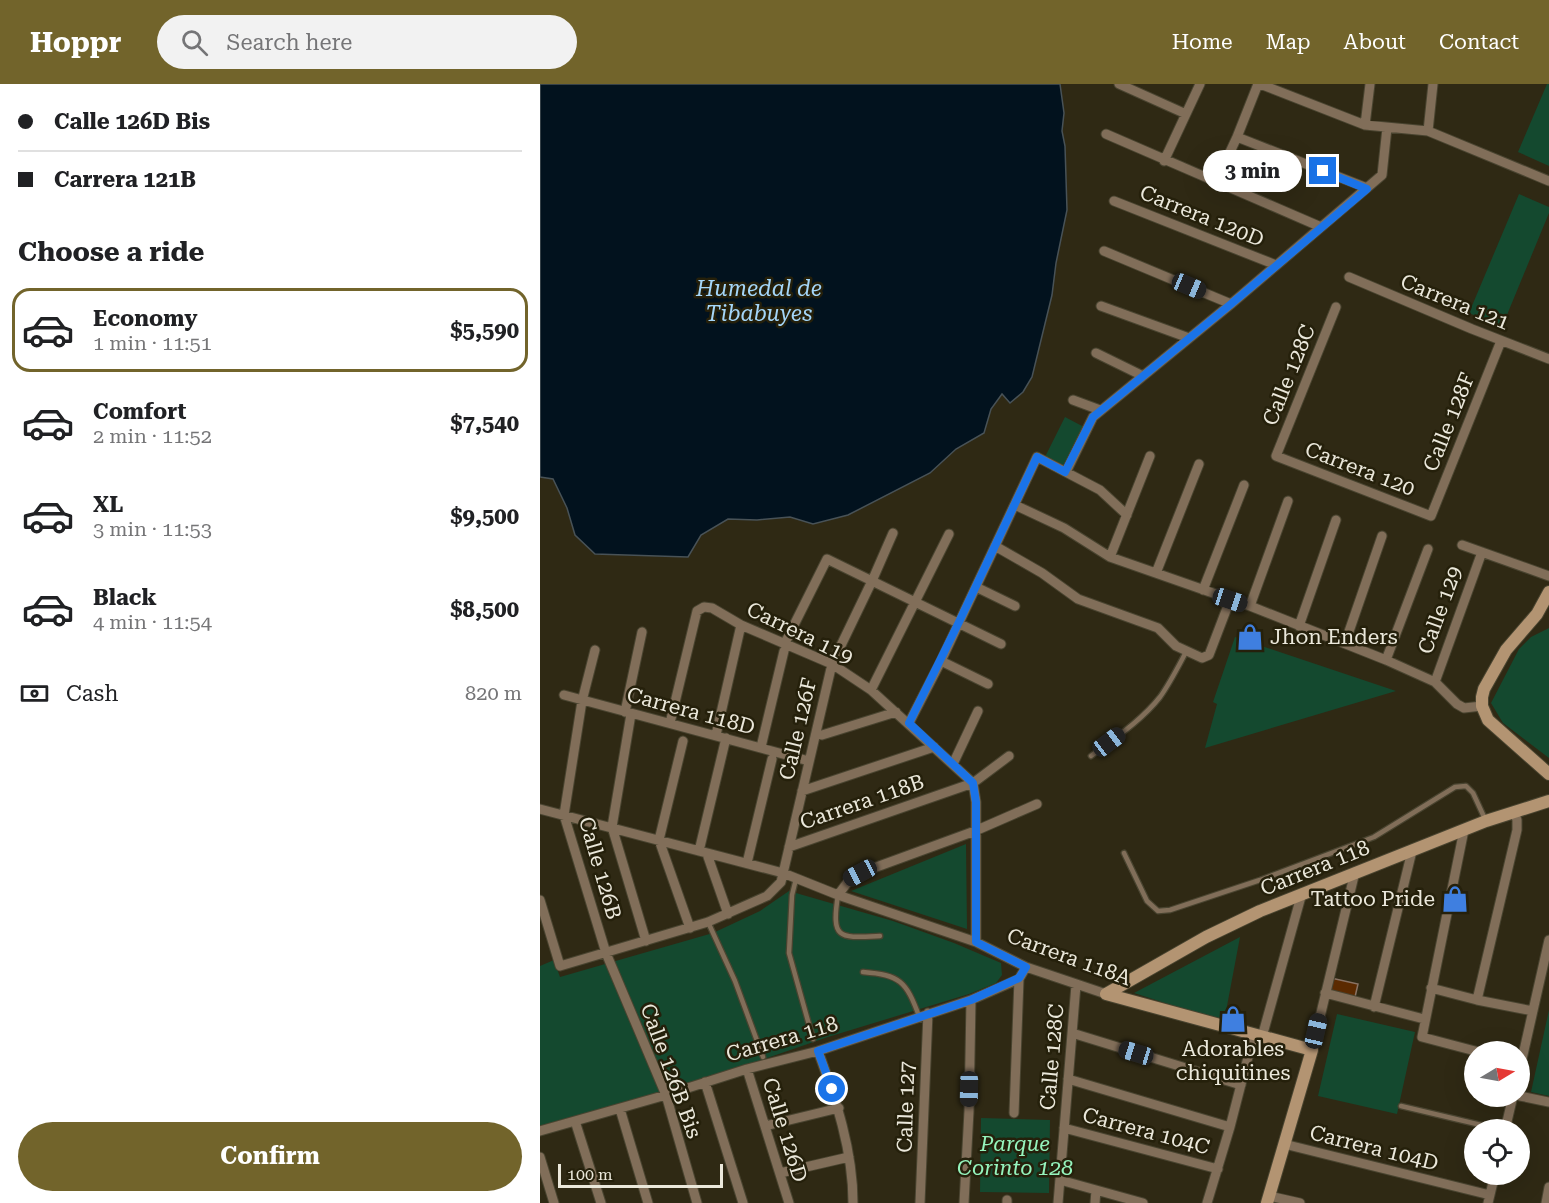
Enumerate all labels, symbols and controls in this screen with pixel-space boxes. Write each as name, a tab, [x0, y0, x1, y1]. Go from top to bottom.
search box	[157, 15, 577, 69]
text: Hoppr	[30, 26, 121, 59]
icon: search	[178, 26, 211, 59]
text: Search here	[226, 30, 352, 55]
text: Home	[1172, 30, 1233, 54]
text: Map	[1266, 30, 1311, 54]
text: About	[1344, 30, 1406, 54]
text: Contact	[1439, 30, 1519, 54]
text: Calle 126D Bis	[54, 109, 210, 134]
callout: 3 min	[1203, 150, 1302, 192]
route end	[1309, 157, 1336, 184]
text: 3 min	[1225, 159, 1280, 183]
text: Carrera 121B	[54, 167, 196, 192]
street label: Carrera 120D	[1136, 180, 1268, 252]
text: Choose a ride	[18, 236, 204, 268]
street label: Carrera 121	[1397, 269, 1513, 335]
car	[1169, 271, 1209, 301]
water label: Humedal de Tibabuyes	[695, 276, 822, 326]
icon: car	[21, 303, 75, 357]
text: Economy	[93, 306, 197, 331]
text: $5,590	[450, 318, 519, 343]
street label: Calle 128C	[1258, 321, 1320, 429]
text: 1 min · 11:51	[93, 331, 212, 355]
street label: Calle 128F	[1418, 369, 1480, 475]
icon: car	[21, 396, 75, 450]
text: Comfort	[93, 399, 186, 424]
text: $7,540	[450, 411, 519, 436]
text: 2 min · 11:52	[93, 424, 212, 448]
street label: Carrera 120	[1302, 437, 1418, 501]
icon: car	[21, 489, 75, 543]
text: XL	[93, 492, 123, 517]
text: $9,500	[450, 504, 519, 529]
text: 3 min · 11:53	[93, 517, 212, 541]
street label: Calle 129	[1413, 563, 1467, 657]
icon: car	[21, 582, 75, 636]
text: Black	[93, 585, 157, 610]
car	[1210, 586, 1250, 614]
text: $8,500	[450, 597, 519, 622]
street label: Carrera 119	[743, 597, 857, 669]
text: 4 min · 11:54	[93, 610, 212, 634]
shop icon: Jhon Enders	[1235, 622, 1265, 652]
place label: Jhon Enders	[1270, 625, 1398, 649]
street label: Calle 126F	[775, 676, 821, 782]
icon: cash	[18, 677, 51, 710]
text: Cash	[66, 681, 118, 706]
text: 820 m	[465, 681, 522, 705]
street label: Carrera 118D	[624, 682, 758, 740]
car	[1089, 724, 1129, 760]
street label: Carrera 118B	[797, 770, 927, 834]
street label: Calle 126B	[574, 814, 626, 922]
street label: Carrera 118	[1257, 835, 1373, 901]
car	[840, 857, 880, 889]
shop icon: Tattoo Pride	[1440, 884, 1470, 914]
place label: Tattoo Pride	[1310, 887, 1435, 911]
street label: Carrera 118A	[1004, 923, 1135, 991]
street label: Calle 126B Bis	[635, 1000, 707, 1142]
street label: Calle 128C	[1035, 1003, 1069, 1111]
shop icon: Adorables chiquitines	[1218, 1004, 1248, 1034]
car	[1303, 1011, 1329, 1051]
street label: Carrera 118	[723, 1012, 841, 1066]
place label: Adorables chiquitines	[1176, 1037, 1290, 1085]
car	[1116, 1039, 1156, 1067]
north arrow	[1464, 1041, 1530, 1107]
map controls	[1464, 1041, 1530, 1185]
street label: Calle 127	[892, 1061, 920, 1153]
car	[960, 1071, 978, 1107]
street label: Calle 126D	[758, 1075, 812, 1185]
route start	[818, 1075, 845, 1102]
street label: Carrera 104C	[1080, 1103, 1212, 1159]
button: locate	[1464, 1119, 1530, 1185]
street label: Carrera 104D	[1307, 1120, 1441, 1176]
button: Confirm	[18, 1122, 522, 1191]
park label: Parque Corinto 128	[957, 1132, 1073, 1180]
scale bar	[558, 1161, 723, 1188]
text: 100 m	[567, 1165, 613, 1184]

